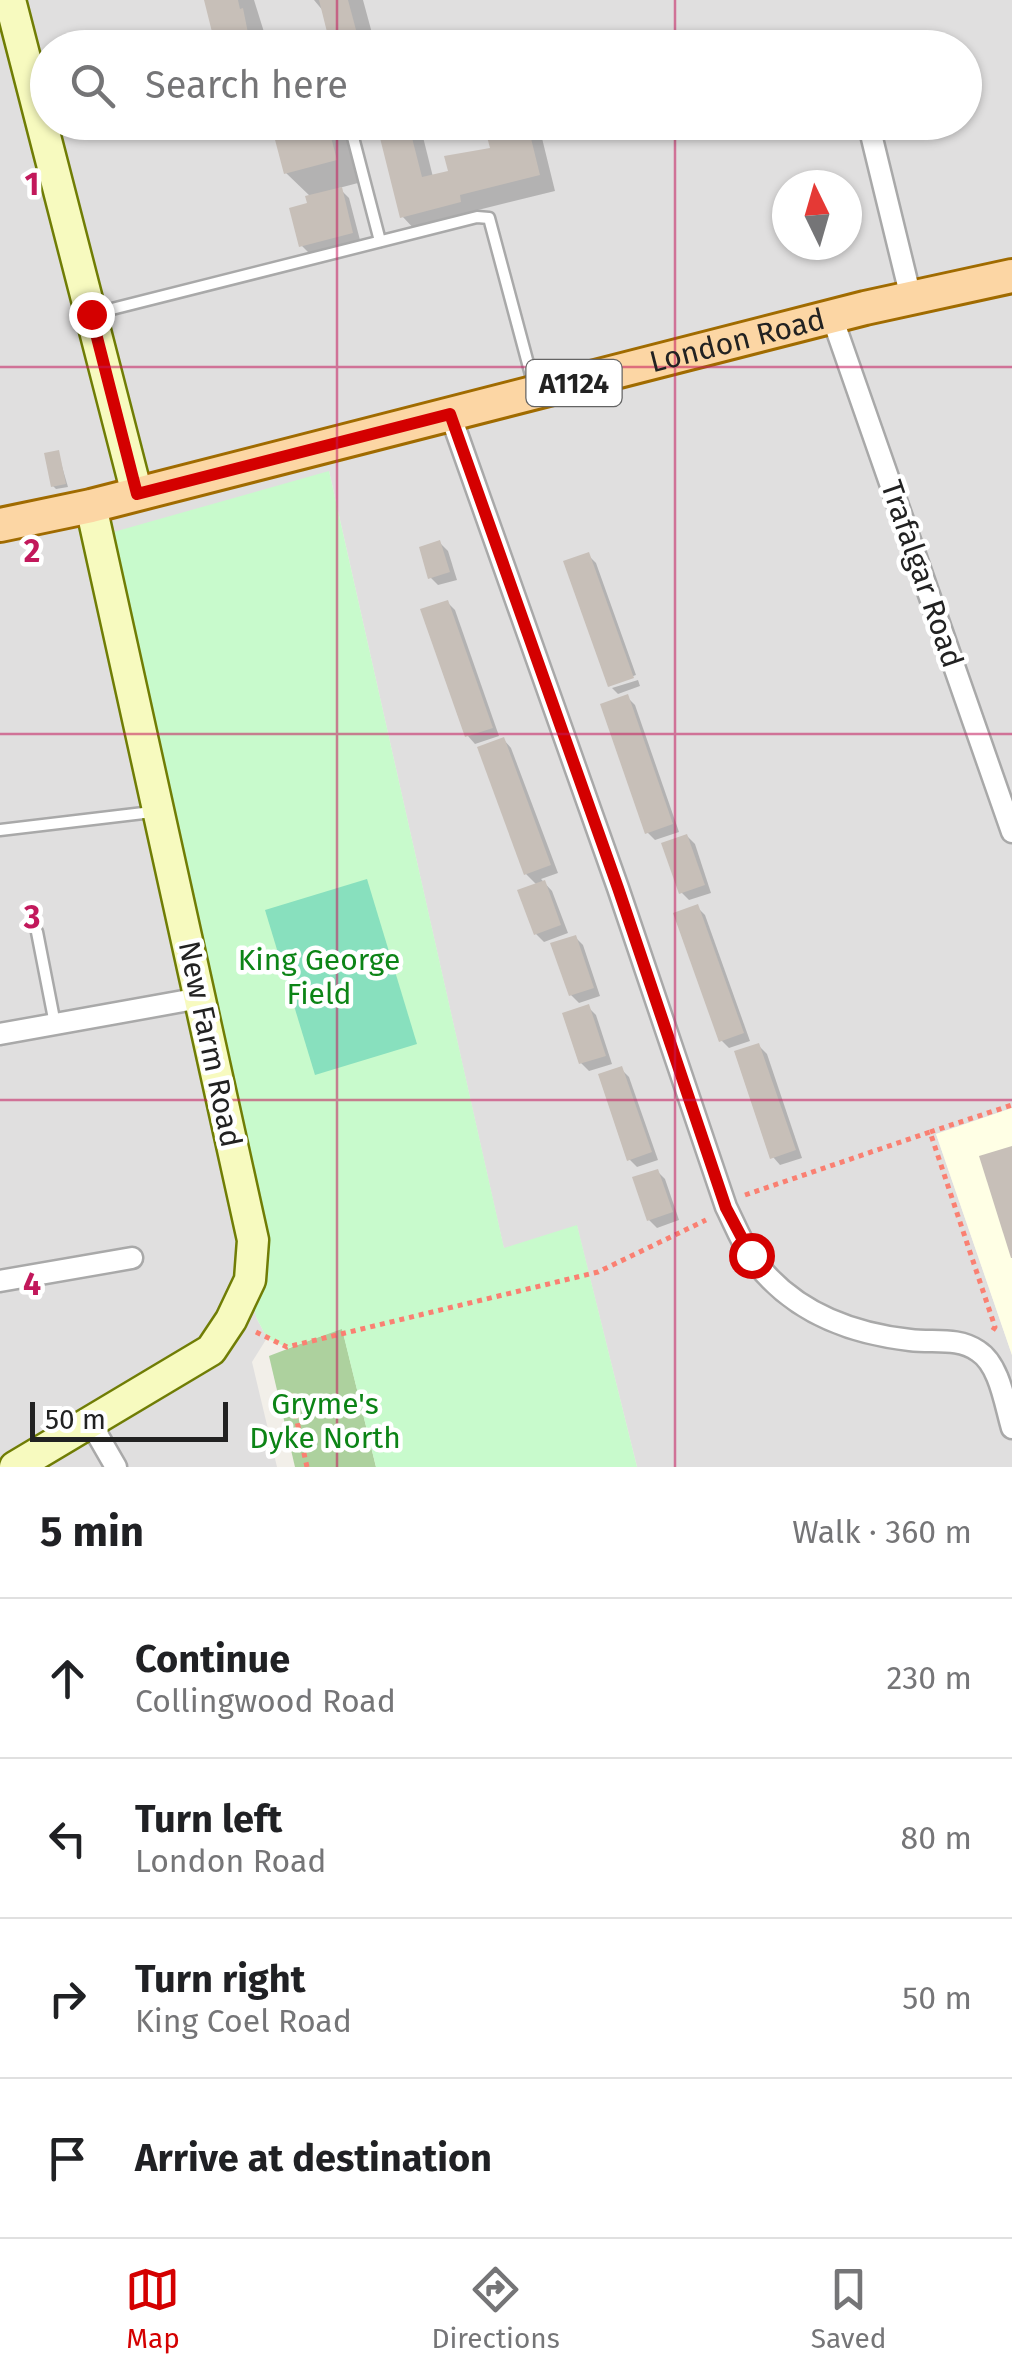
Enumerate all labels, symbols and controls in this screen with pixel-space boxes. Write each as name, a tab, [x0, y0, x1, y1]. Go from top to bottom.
search box	[30, 30, 982, 140]
icon: search	[65, 58, 120, 113]
text: Search here	[145, 62, 348, 108]
text: 1	[25, 165, 39, 203]
north arrow	[772, 170, 862, 260]
route end	[69, 292, 115, 338]
street label: London Road	[646, 301, 829, 380]
road number: A1124	[526, 360, 622, 406]
street label: Trafalgar Road	[873, 476, 971, 672]
text: 2	[24, 532, 40, 570]
text: 3	[23, 898, 40, 936]
street label: New Farm Road	[171, 938, 249, 1150]
park label: King George Field	[238, 942, 400, 1012]
route start	[729, 1233, 775, 1279]
text: 4	[23, 1265, 41, 1303]
park label: Gryme's Dyke North	[249, 1386, 401, 1456]
scale bar	[30, 1397, 228, 1442]
text: 50 m	[45, 1403, 106, 1436]
text: 5 min	[40, 1507, 144, 1557]
text: Walk · 360 m	[792, 1513, 972, 1551]
text: Continue	[135, 1636, 290, 1682]
icon: ahead	[40, 1651, 95, 1706]
text: 230 m	[887, 1659, 972, 1697]
text: Collingwood Road	[135, 1682, 396, 1720]
text: Turn left	[135, 1796, 282, 1842]
icon: left	[40, 1811, 95, 1866]
text: 80 m	[901, 1819, 972, 1857]
text: London Road	[135, 1842, 326, 1880]
text: Turn right	[135, 1956, 305, 2002]
icon: right	[40, 1971, 95, 2026]
text: 50 m	[902, 1979, 972, 2017]
text: King Coel Road	[135, 2002, 352, 2040]
icon: arrive	[40, 2131, 95, 2186]
text: Arrive at destination	[135, 2135, 492, 2181]
tab: Map	[125, 2262, 180, 2355]
tab: Directions	[431, 2262, 560, 2355]
tab: Saved	[811, 2262, 887, 2355]

